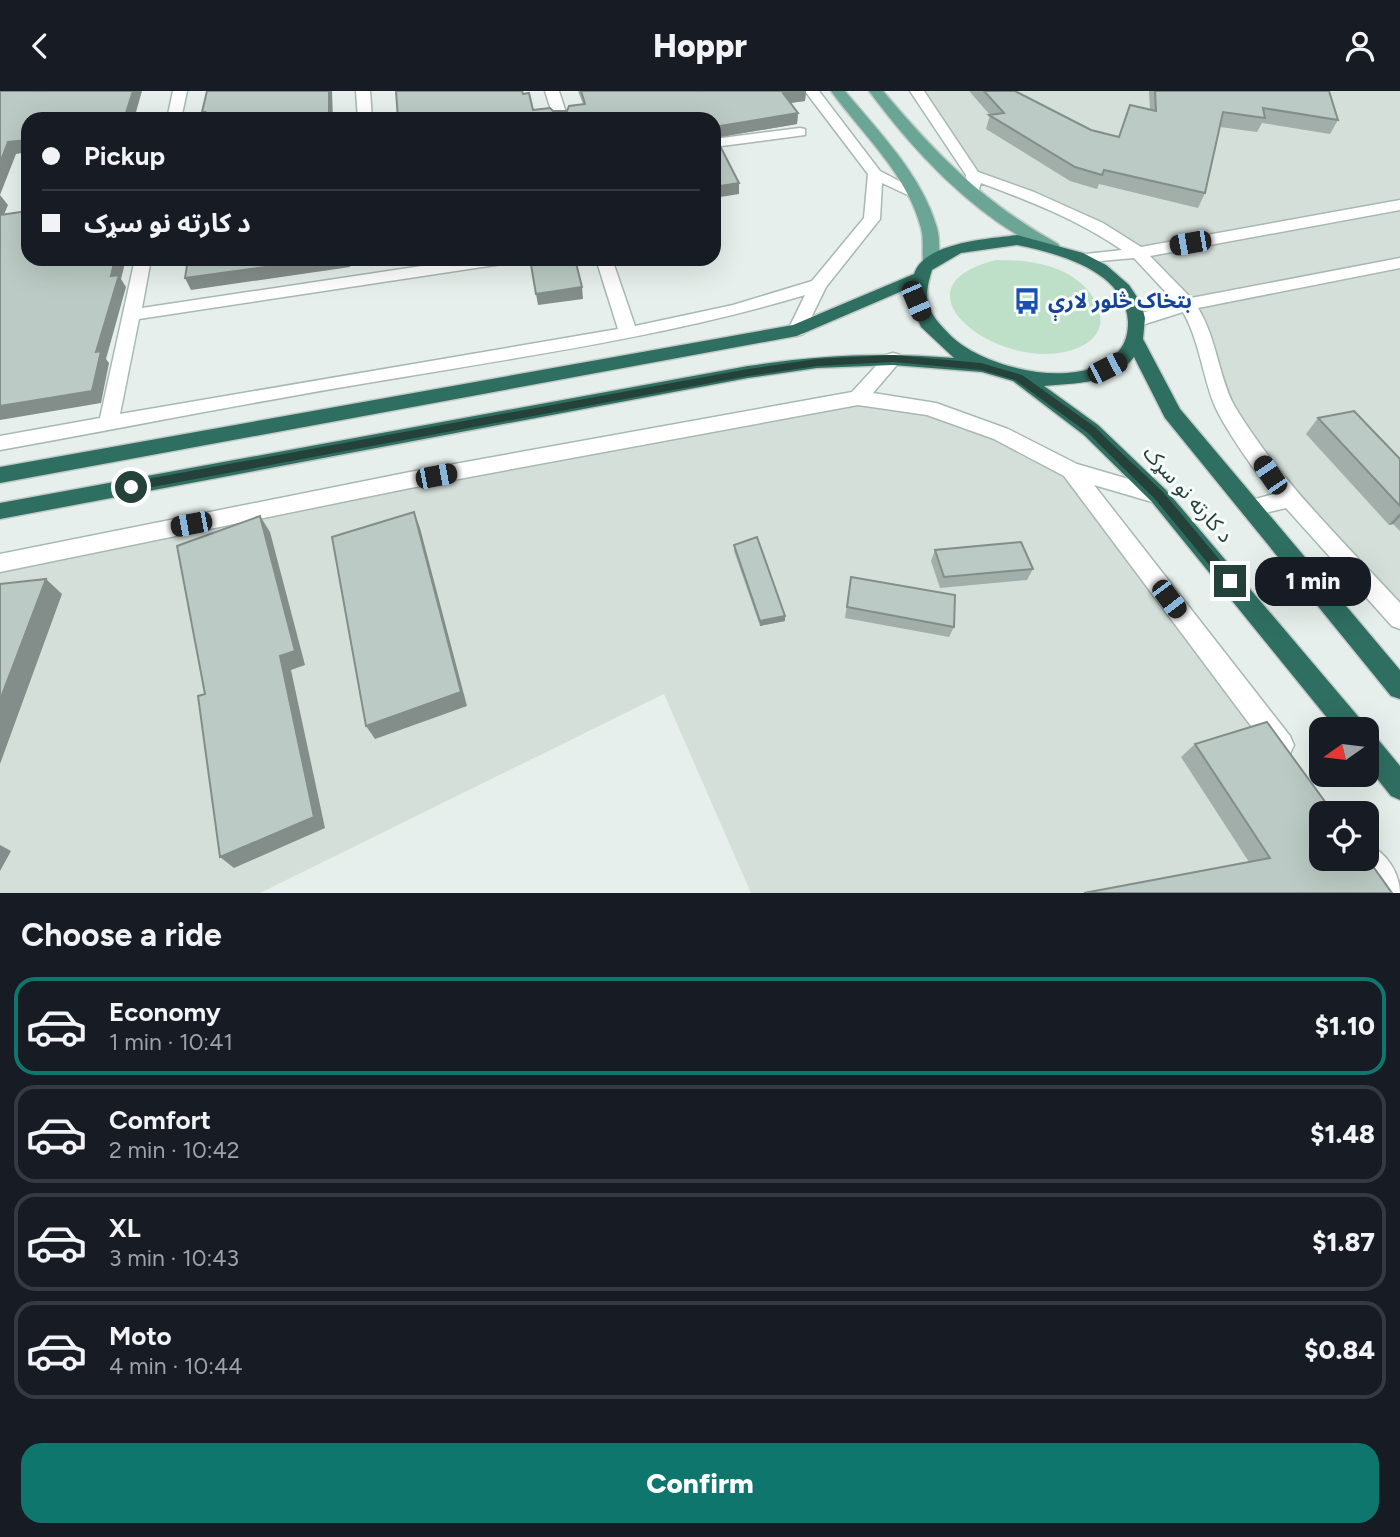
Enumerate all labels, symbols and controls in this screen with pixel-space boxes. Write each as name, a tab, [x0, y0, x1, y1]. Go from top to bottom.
icon: back	[21, 27, 59, 65]
text: Hoppr	[653, 27, 747, 65]
icon: person	[1341, 27, 1379, 65]
text: Pickup	[84, 140, 165, 172]
text: د کارته نو سړک	[84, 207, 251, 239]
car	[1168, 229, 1213, 257]
car	[899, 278, 934, 324]
bus stop icon: بتخاک څلور لارې	[1012, 286, 1042, 316]
place label: بتخاک څلور لارې	[1048, 288, 1192, 321]
car	[1084, 349, 1131, 387]
street label: د کارته نو سړک	[1138, 440, 1238, 547]
car	[1250, 452, 1291, 498]
car	[414, 462, 459, 490]
route start	[115, 471, 147, 503]
car	[169, 510, 214, 538]
callout: 1 min	[1254, 557, 1370, 605]
route end	[1214, 565, 1246, 597]
text: 1 min	[1286, 567, 1340, 595]
car	[1148, 576, 1191, 622]
north arrow	[1309, 717, 1379, 787]
map controls	[1309, 717, 1379, 871]
button: locate	[1309, 801, 1379, 871]
text: Choose a ride	[21, 916, 222, 954]
icon: car	[25, 995, 88, 1058]
text: Economy	[109, 996, 221, 1028]
text: $1.10	[1315, 1010, 1375, 1042]
text: 1 min · 10:41	[109, 1028, 233, 1056]
icon: car	[25, 1103, 88, 1166]
text: Comfort	[109, 1104, 211, 1136]
text: $1.48	[1310, 1118, 1375, 1150]
text: 2 min · 10:42	[109, 1136, 240, 1164]
icon: car	[25, 1211, 88, 1274]
text: XL	[109, 1212, 141, 1244]
text: $1.87	[1312, 1226, 1375, 1258]
text: 3 min · 10:43	[109, 1244, 239, 1272]
icon: car	[25, 1319, 88, 1382]
text: Moto	[109, 1320, 172, 1352]
text: $0.84	[1304, 1334, 1375, 1366]
text: 4 min · 10:44	[109, 1352, 243, 1380]
button: Confirm	[21, 1443, 1379, 1523]

